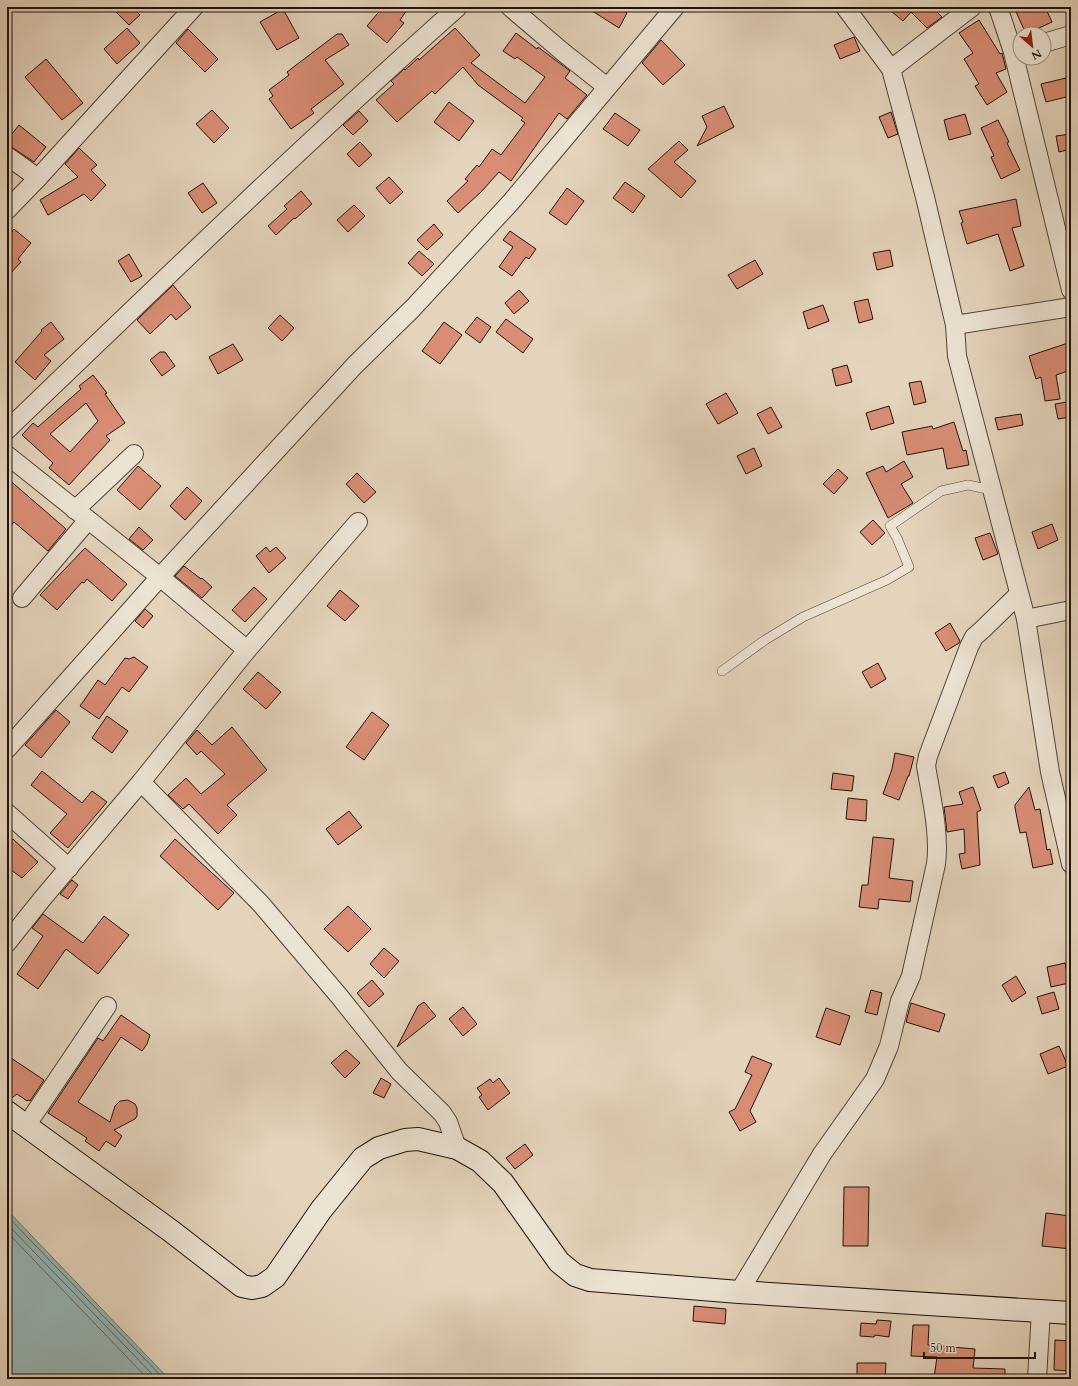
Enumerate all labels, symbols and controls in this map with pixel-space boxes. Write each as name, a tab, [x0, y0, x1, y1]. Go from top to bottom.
north arrow	[1012, 26, 1052, 66]
text: N	[1028, 46, 1044, 63]
scale bar	[924, 1334, 1035, 1360]
text: 50 m	[930, 1340, 957, 1356]

